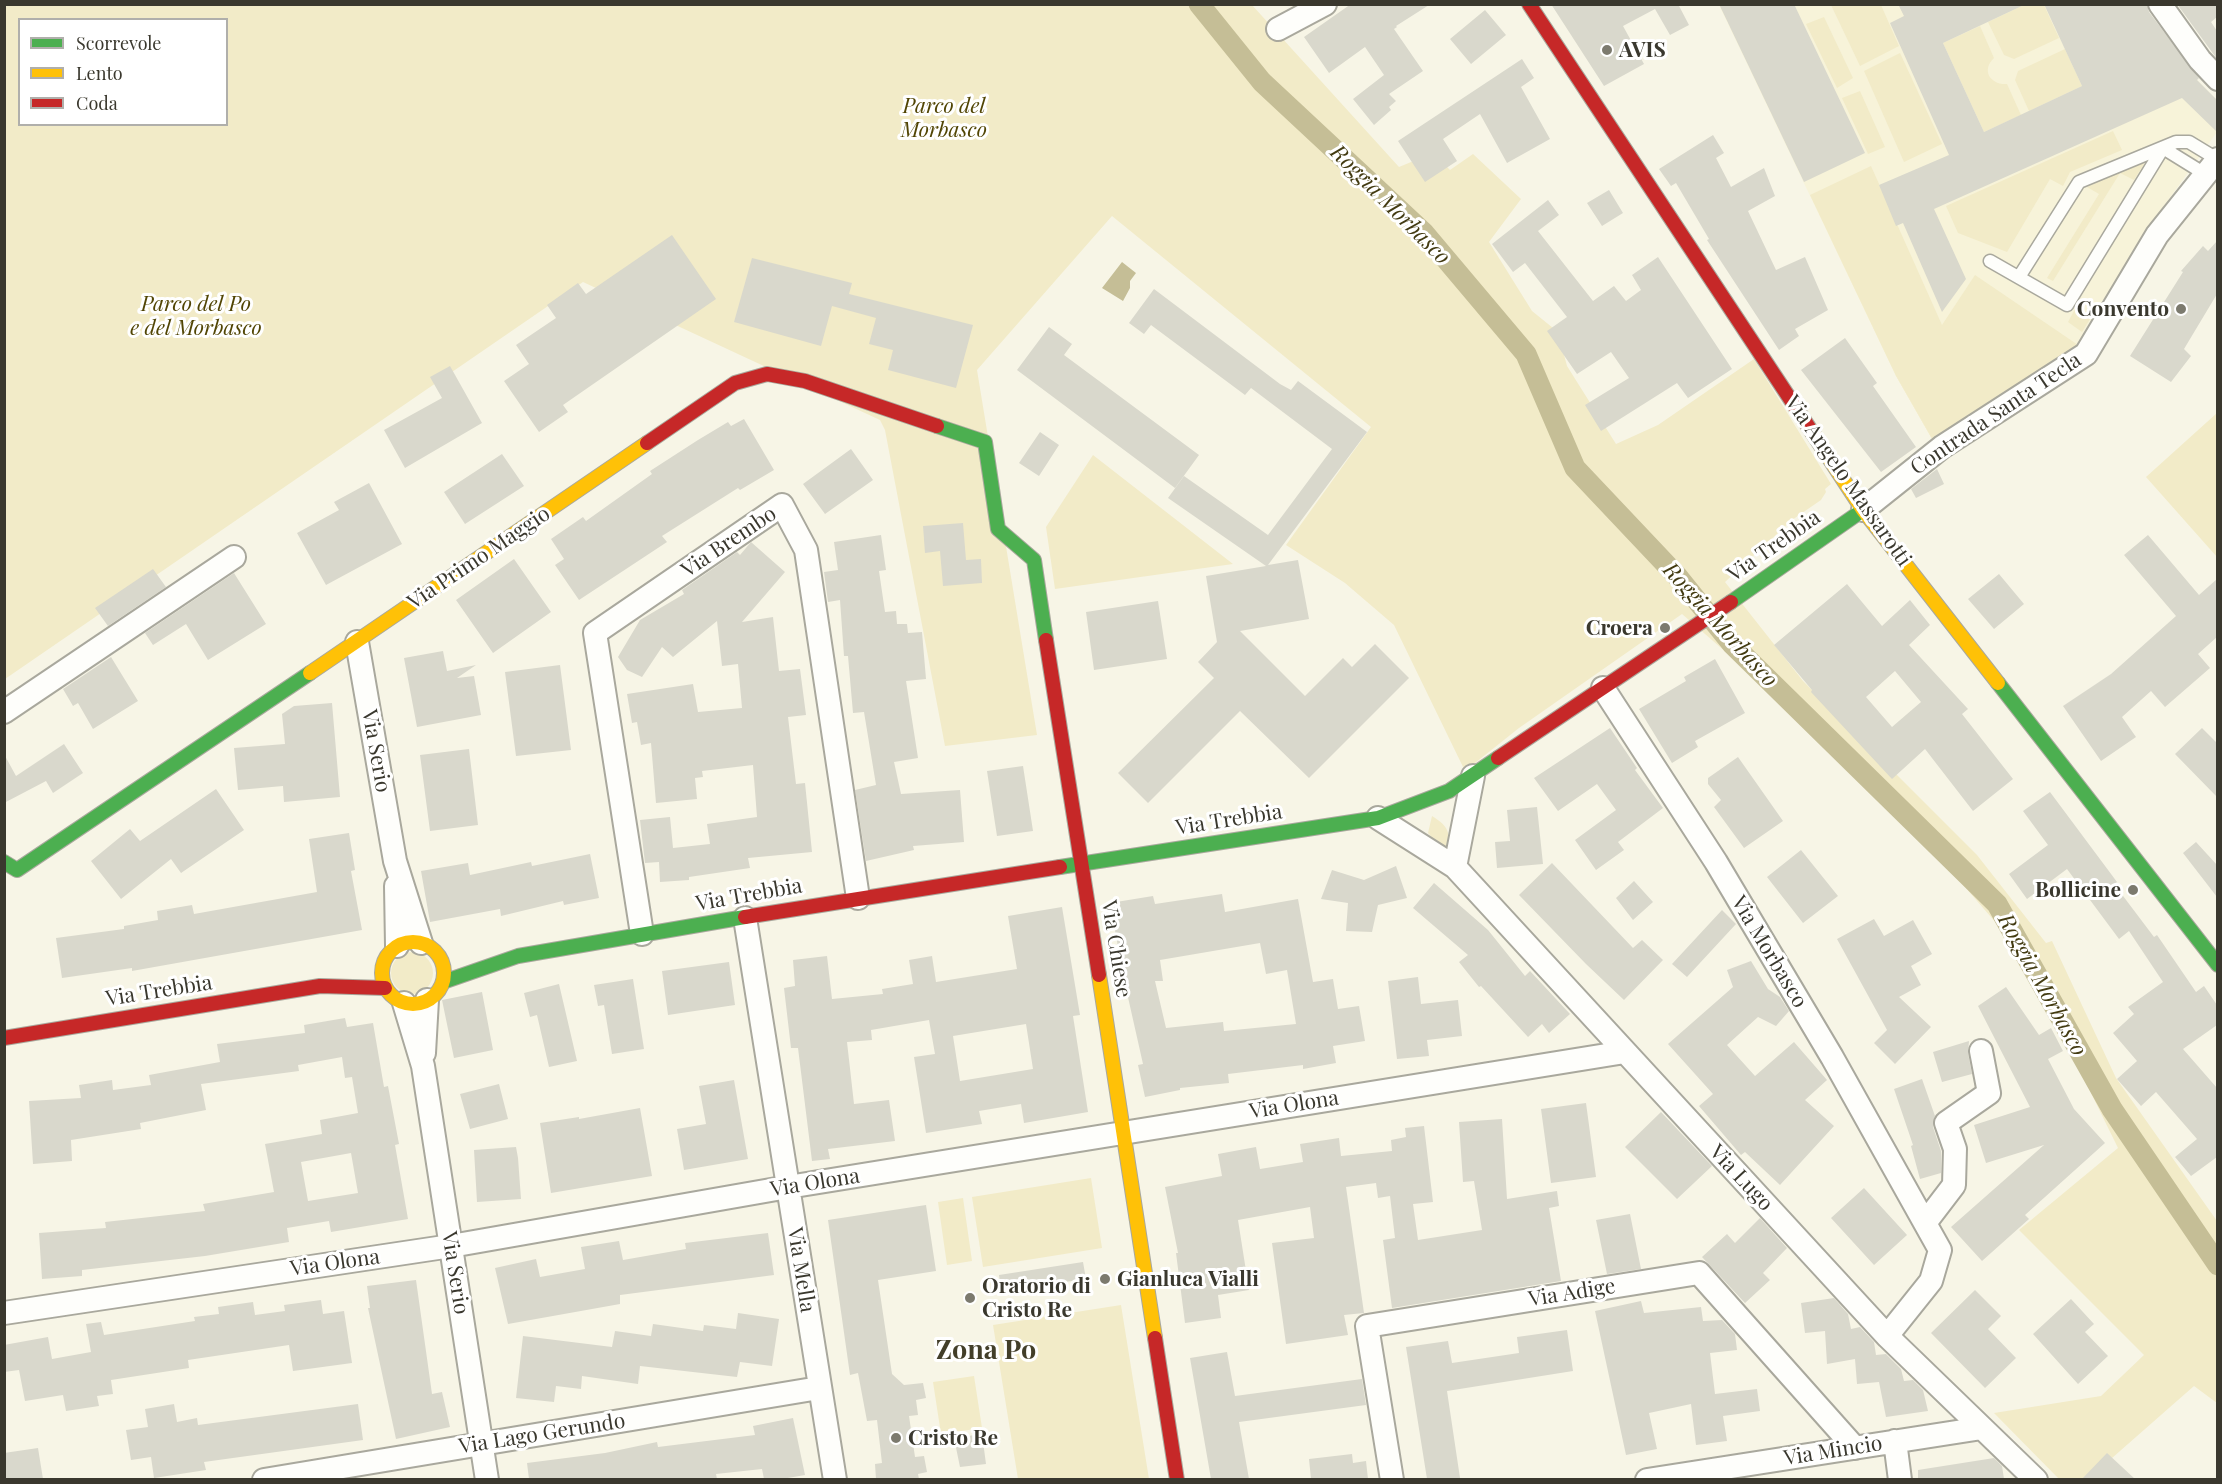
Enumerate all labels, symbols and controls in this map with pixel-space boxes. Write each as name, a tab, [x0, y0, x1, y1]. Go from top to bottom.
legend	[18, 18, 228, 126]
text: Scorrevole	[76, 31, 161, 55]
place label: AVIS	[1619, 37, 1666, 63]
marker: AVIS	[1600, 43, 1614, 57]
text: Lento	[76, 61, 123, 85]
text: Coda	[76, 91, 118, 115]
park label: Parco del Morbasco	[901, 93, 987, 143]
water label: Roggia Morbasco	[1325, 140, 1455, 270]
park label: Parco del Po e del Morbasco	[130, 291, 262, 341]
place label: Convento	[2077, 296, 2169, 322]
marker: Convento	[2174, 302, 2188, 316]
street label: Contrada Santa Tecla	[1906, 347, 2086, 481]
street label: Via Angelo Massarotti	[1780, 391, 1916, 571]
street label: Via Primo Maggio	[403, 501, 555, 615]
street label: Via Brembo	[677, 501, 781, 583]
street label: Via Trebbia	[1723, 505, 1825, 587]
water label: Roggia Morbasco	[1657, 557, 1783, 693]
place label: Croera	[1586, 615, 1653, 641]
marker: Croera	[1658, 621, 1672, 635]
street label: Via Serio	[356, 708, 396, 794]
street label: Via Trebbia	[1174, 799, 1284, 841]
street label: Via Trebbia	[694, 873, 804, 917]
place label: Bollicine	[2035, 877, 2121, 903]
marker: Bollicine	[2126, 883, 2140, 897]
street label: Via Morbasco	[1726, 891, 1812, 1013]
street label: Via Chiese	[1096, 899, 1136, 999]
water label: Roggia Morbasco	[1992, 909, 2092, 1061]
street label: Via Trebbia	[104, 970, 214, 1012]
street label: Via Olona	[1248, 1086, 1340, 1124]
street label: Via Lugo	[1704, 1140, 1778, 1216]
street label: Via Olona	[769, 1164, 861, 1202]
street label: Via Mella	[782, 1226, 820, 1314]
street label: Via Serio	[436, 1230, 474, 1316]
street label: Via Olona	[289, 1244, 381, 1282]
place label: Gianluca Vialli	[1117, 1266, 1259, 1292]
marker: Gianluca Vialli	[1098, 1272, 1112, 1286]
place label: Oratorio di Cristo Re	[982, 1273, 1091, 1323]
street label: Via Adige	[1527, 1274, 1617, 1312]
marker: Oratorio di Cristo Re	[963, 1291, 977, 1305]
district label: Zona Po	[936, 1335, 1036, 1367]
street label: Via Lago Gerundo	[457, 1408, 627, 1460]
place label: Cristo Re	[908, 1425, 998, 1451]
marker: Cristo Re	[889, 1431, 903, 1445]
street label: Via Mincio	[1782, 1431, 1884, 1471]

